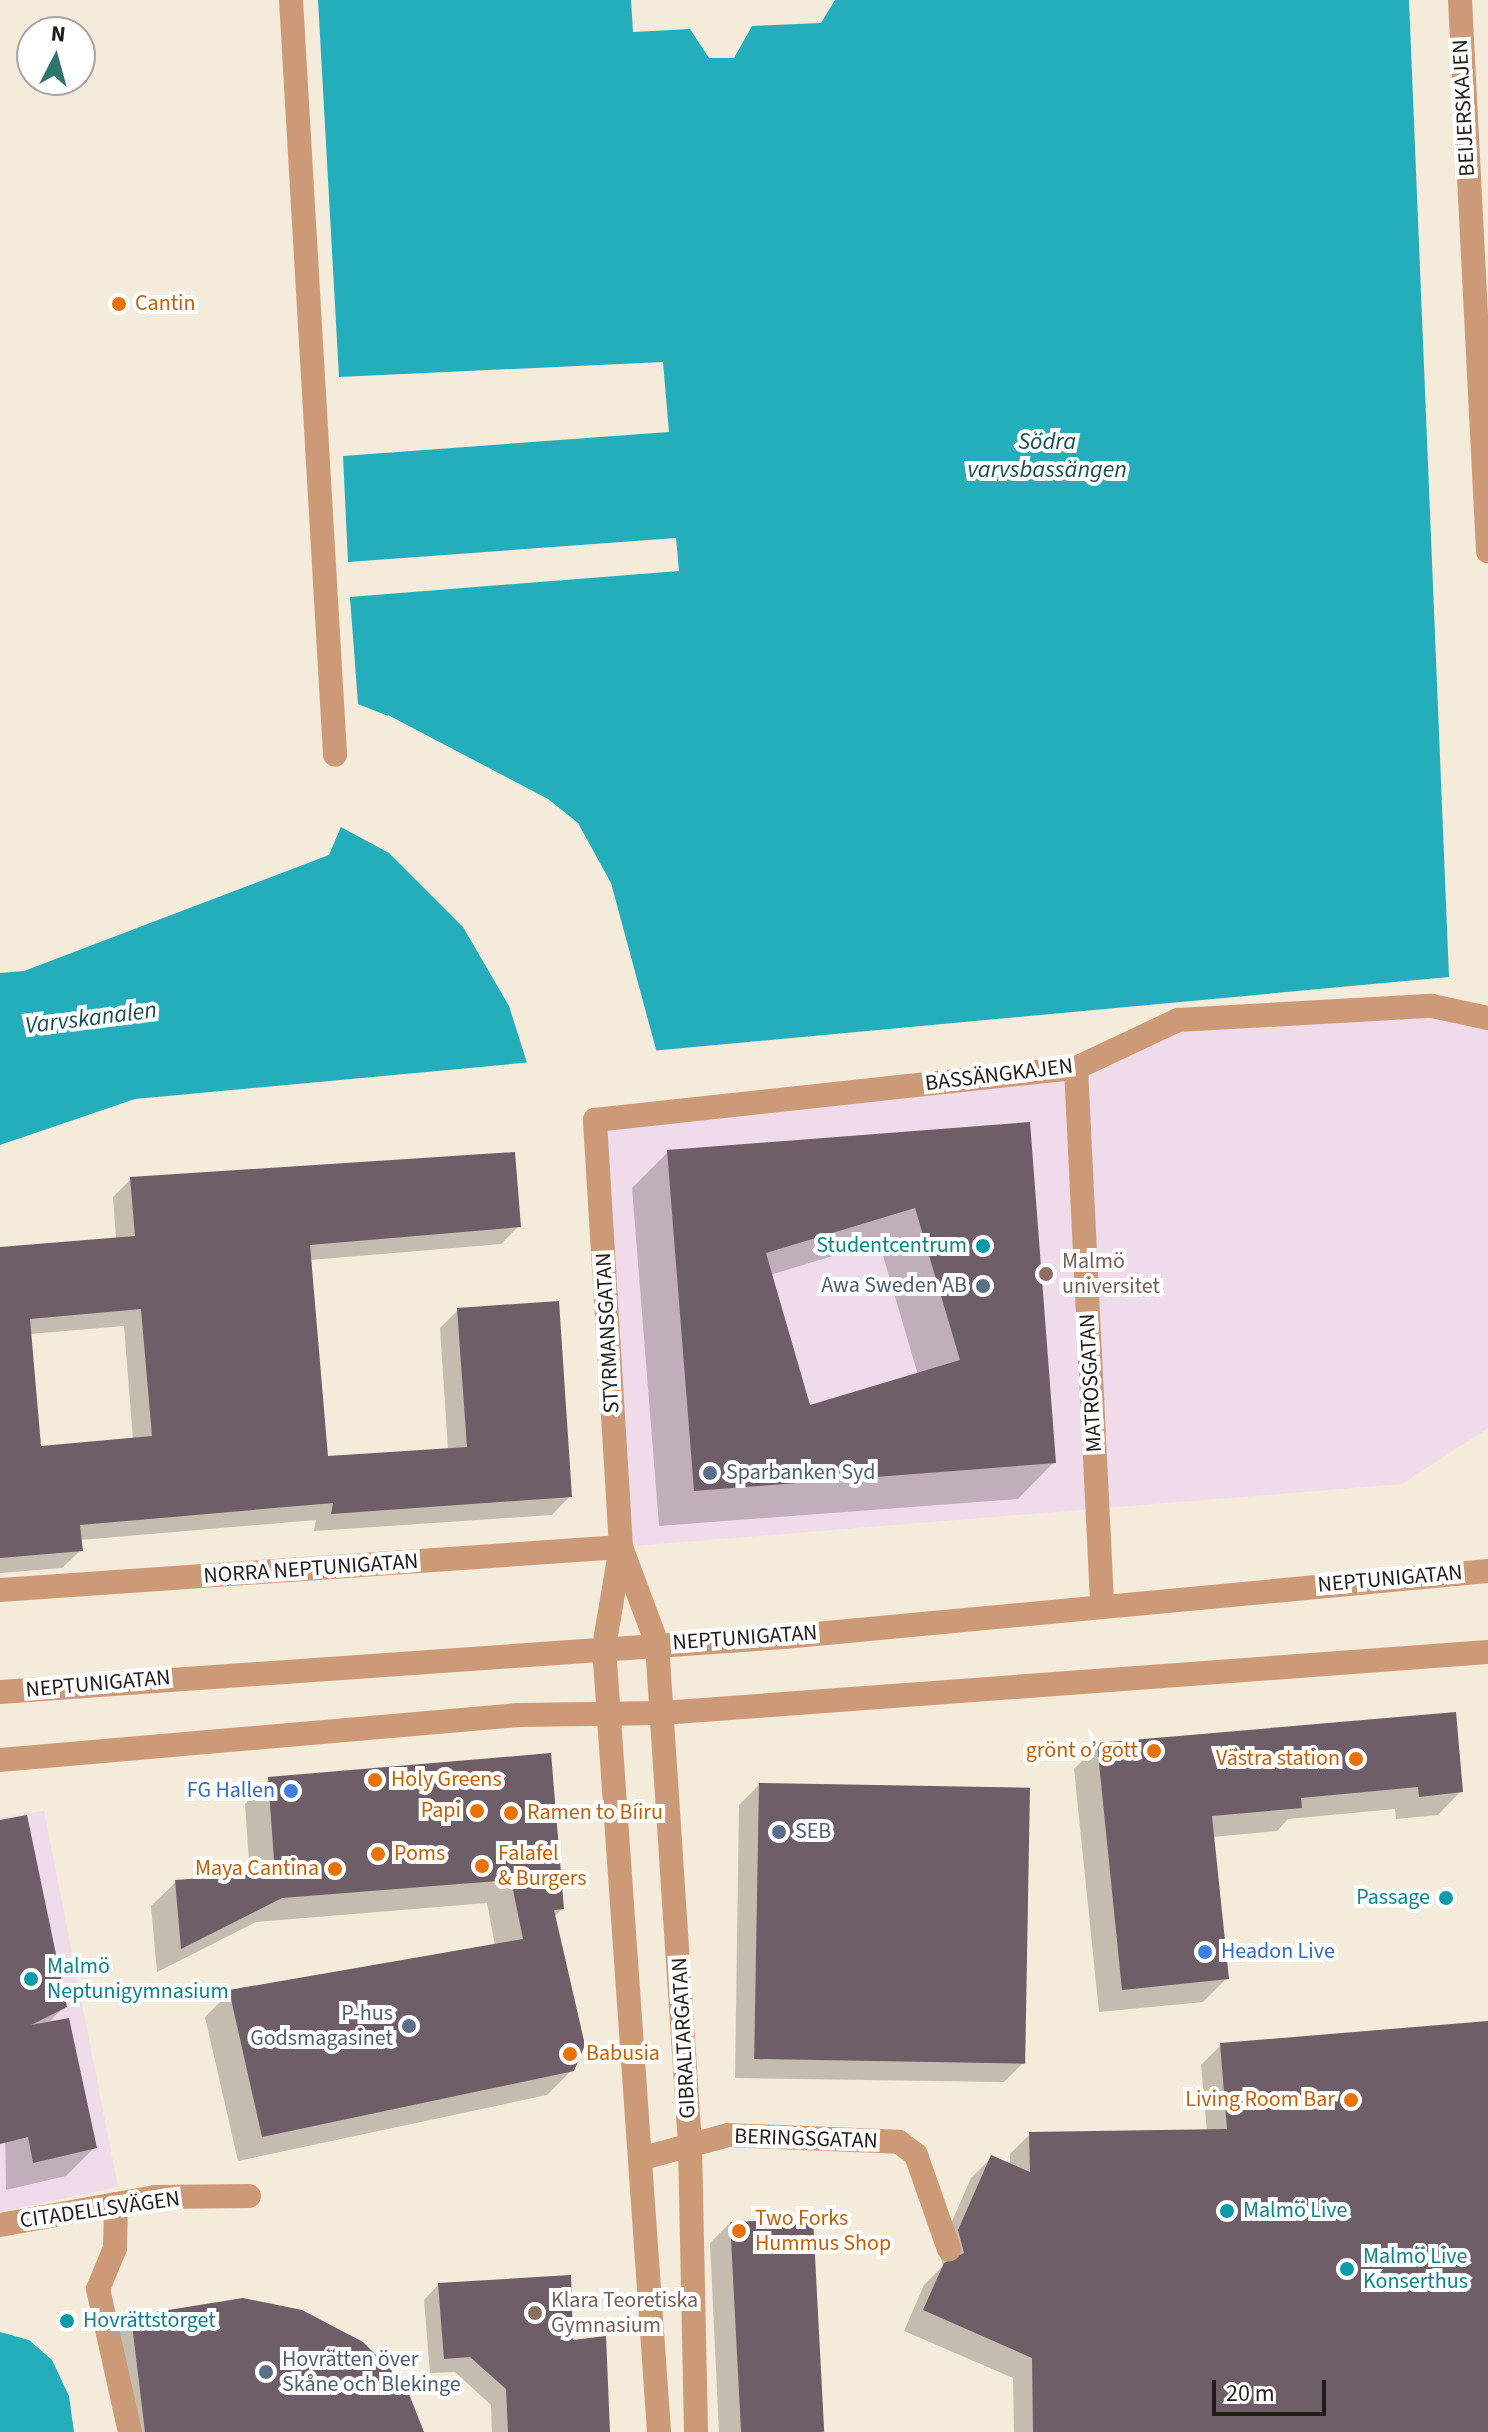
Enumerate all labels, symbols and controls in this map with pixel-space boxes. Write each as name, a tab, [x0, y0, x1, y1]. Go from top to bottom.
north arrow	[16, 16, 96, 96]
text: N	[49, 17, 67, 51]
street label: BEIJERSKAJEN	[1447, 39, 1481, 177]
place label: Cantin	[135, 291, 196, 317]
marker: Cantin	[110, 295, 128, 313]
water label: Södra varvsbassängen	[967, 428, 1127, 484]
water label: Varvskanalen	[24, 996, 158, 1040]
street label: BASSÄNGKAJEN	[924, 1053, 1074, 1097]
place label: Studentcentrum	[816, 1233, 967, 1259]
marker: Studentcentrum	[974, 1237, 992, 1255]
place label: Malmö universitet	[1062, 1248, 1160, 1300]
street label: STYRMANSGATAN	[591, 1252, 625, 1414]
marker: Malmö universitet	[1037, 1265, 1055, 1283]
place label: Awa Sweden AB	[821, 1273, 967, 1299]
marker: Awa Sweden AB	[974, 1277, 992, 1295]
street label: MATROSGATAN	[1074, 1313, 1108, 1453]
place label: Sparbanken Syd	[726, 1460, 875, 1486]
marker: Sparbanken Syd	[701, 1464, 719, 1482]
street label: NORRA NEPTUNIGATAN	[203, 1548, 419, 1590]
street label: NEPTUNIGATAN	[1317, 1560, 1463, 1598]
street label: NEPTUNIGATAN	[672, 1620, 818, 1656]
street label: NEPTUNIGATAN	[25, 1665, 171, 1703]
place label: grönt o’ gott	[1026, 1738, 1138, 1764]
marker: grönt o’ gott	[1145, 1742, 1163, 1760]
place label: Västra station	[1216, 1746, 1340, 1772]
marker: Västra station	[1347, 1750, 1365, 1768]
place label: Holy Greens	[391, 1767, 502, 1793]
marker: Holy Greens	[366, 1771, 384, 1789]
place label: FG Hallen	[187, 1778, 275, 1804]
marker: FG Hallen	[282, 1782, 300, 1800]
place label: Papi	[421, 1798, 461, 1824]
place label: Ramen to Bíiru	[527, 1800, 663, 1826]
marker: Papi	[468, 1802, 486, 1820]
marker: Ramen to Bíiru	[502, 1804, 520, 1822]
place label: SEB	[795, 1819, 831, 1845]
marker: SEB	[770, 1823, 788, 1841]
place label: Falafel & Burgers	[498, 1840, 587, 1892]
place label: Poms	[394, 1841, 445, 1867]
marker: Poms	[369, 1845, 387, 1863]
place label: Maya Cantina	[195, 1856, 319, 1882]
marker: Falafel & Burgers	[473, 1857, 491, 1875]
marker: Maya Cantina	[326, 1860, 344, 1878]
place label: Passage	[1356, 1885, 1430, 1911]
marker: Passage	[1437, 1889, 1455, 1907]
place label: Headon Live	[1221, 1939, 1335, 1965]
marker: Headon Live	[1196, 1943, 1214, 1961]
place label: Malmö Neptunigymnasium	[47, 1953, 229, 2004]
street label: GIBRALTARGATAN	[667, 1957, 701, 2119]
marker: Malmö Neptunigymnasium	[22, 1970, 40, 1988]
place label: P-hus Godsmagasinet	[250, 2000, 393, 2052]
marker: P-hus Godsmagasinet	[400, 2017, 418, 2035]
place label: Babusia	[586, 2041, 660, 2067]
marker: Babusia	[561, 2045, 579, 2063]
place label: Living Room Bar	[1185, 2087, 1335, 2113]
marker: Living Room Bar	[1342, 2091, 1360, 2109]
street label: BERINGSGATAN	[734, 2123, 878, 2155]
street label: CITADELLSVÄGEN	[18, 2186, 182, 2234]
place label: Malmö Live	[1243, 2198, 1347, 2224]
marker: Malmö Live	[1218, 2202, 1236, 2220]
place label: Two Forks Hummus Shop	[755, 2205, 891, 2256]
marker: Two Forks Hummus Shop	[730, 2222, 748, 2240]
place label: Malmö Live Konserthus	[1363, 2243, 1468, 2294]
marker: Malmö Live Konserthus	[1338, 2260, 1356, 2278]
place label: Klara Teoretiska Gymnasium	[551, 2287, 698, 2338]
marker: Klara Teoretiska Gymnasium	[526, 2304, 544, 2322]
place label: Hovrättstorget	[83, 2308, 216, 2334]
marker: Hovrättstorget	[58, 2312, 76, 2330]
place label: Hovrätten över Skåne och Blekinge	[282, 2346, 461, 2398]
marker: Hovrätten över Skåne och Blekinge	[257, 2363, 275, 2381]
scale bar	[1216, 2364, 1330, 2414]
text: 20 m	[1226, 2376, 1275, 2411]

